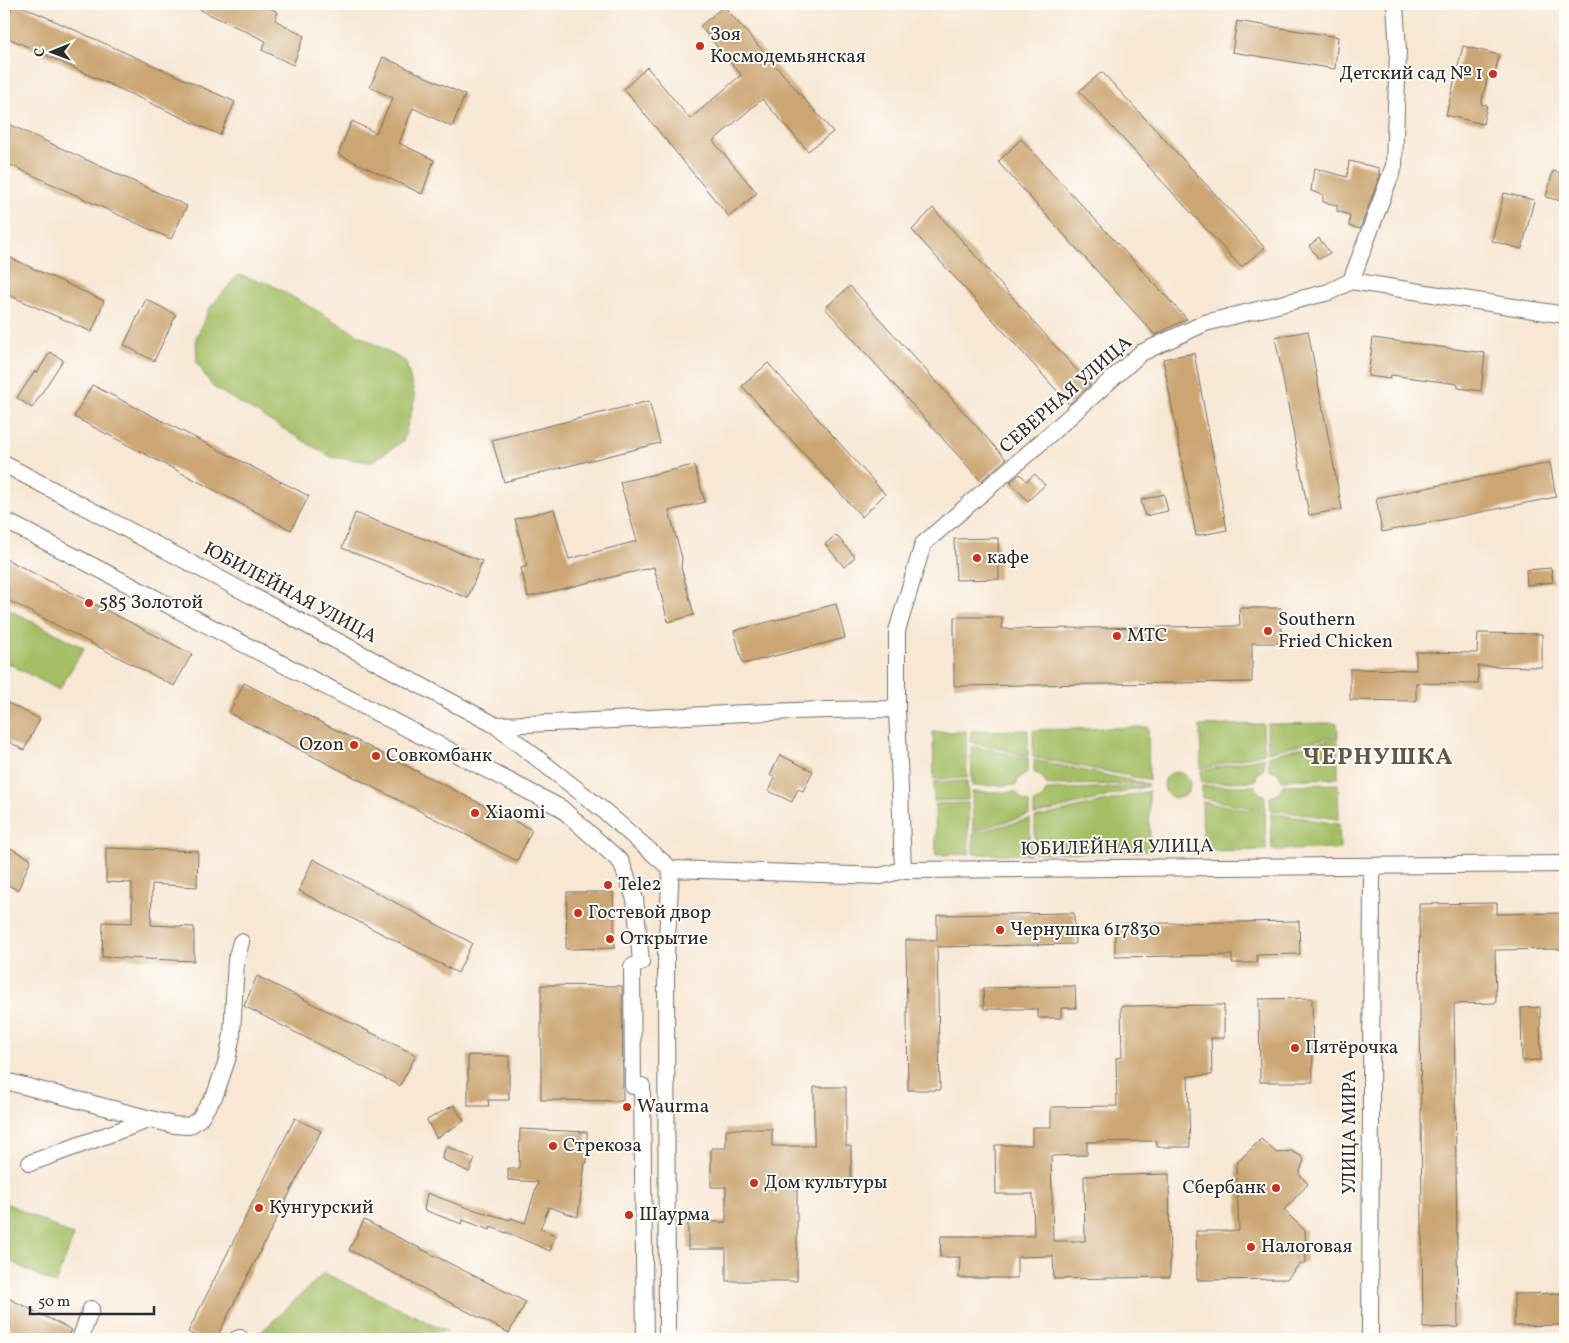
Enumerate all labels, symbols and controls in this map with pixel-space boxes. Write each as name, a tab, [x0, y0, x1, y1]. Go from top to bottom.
place label: Зоя Космодемьянская	[710, 22, 866, 70]
north arrow	[28, 28, 78, 78]
marker: Зоя Космодемьянская	[694, 40, 706, 52]
text: С	[31, 48, 50, 57]
place label: Детский сад № 1	[1339, 61, 1483, 87]
marker: Детский сад № 1	[1487, 68, 1499, 80]
street label: СЕВЕРНАЯ УЛИЦА	[994, 330, 1138, 460]
street label: ЮБИЛЕЙНАЯ УЛИЦА	[199, 536, 381, 650]
place label: кафе	[987, 545, 1029, 571]
marker: кафе	[971, 552, 983, 564]
place label: 585 Золотой	[99, 590, 203, 616]
marker: 585 Золотой	[83, 597, 95, 609]
place label: Southern Fried Chicken	[1278, 607, 1393, 655]
place label: МТС	[1127, 623, 1167, 649]
marker: Southern Fried Chicken	[1262, 625, 1274, 637]
marker: МТС	[1111, 630, 1123, 642]
place label: Ozon	[299, 732, 344, 758]
marker: Ozon	[348, 739, 360, 751]
district label: ЧЕРНУШКА	[1303, 741, 1453, 775]
place label: Совкомбанк	[386, 743, 492, 769]
marker: Совкомбанк	[370, 750, 382, 762]
place label: Xiaomi	[485, 800, 546, 826]
marker: Xiaomi	[469, 807, 481, 819]
street label: ЮБИЛЕЙНАЯ УЛИЦА	[1020, 833, 1214, 863]
place label: Tele2	[618, 872, 662, 898]
marker: Tele2	[602, 879, 614, 891]
place label: Гостевой двор	[588, 900, 711, 926]
marker: Гостевой двор	[572, 907, 584, 919]
place label: Чернушка 617830	[1010, 917, 1160, 943]
marker: Чернушка 617830	[994, 924, 1006, 936]
place label: Открытие	[620, 926, 708, 952]
marker: Открытие	[604, 933, 616, 945]
place label: Пятёрочка	[1305, 1035, 1398, 1061]
marker: Пятёрочка	[1289, 1042, 1301, 1054]
street label: УЛИЦА МИРА	[1337, 1070, 1363, 1194]
place label: Waurma	[637, 1094, 709, 1120]
marker: Waurma	[621, 1101, 633, 1113]
place label: Стрекоза	[563, 1133, 642, 1159]
marker: Стрекоза	[547, 1140, 559, 1152]
place label: Дом культуры	[764, 1170, 887, 1196]
place label: Сбербанк	[1182, 1175, 1266, 1201]
marker: Дом культуры	[748, 1177, 760, 1189]
marker: Сбербанк	[1270, 1182, 1282, 1194]
place label: Кунгурский	[269, 1195, 374, 1221]
marker: Кунгурский	[253, 1202, 265, 1214]
place label: Шаурма	[639, 1202, 710, 1228]
marker: Шаурма	[623, 1209, 635, 1221]
place label: Налоговая	[1261, 1234, 1353, 1260]
marker: Налоговая	[1245, 1241, 1257, 1253]
scale bar	[30, 1283, 154, 1315]
text: 50 m	[38, 1292, 70, 1313]

